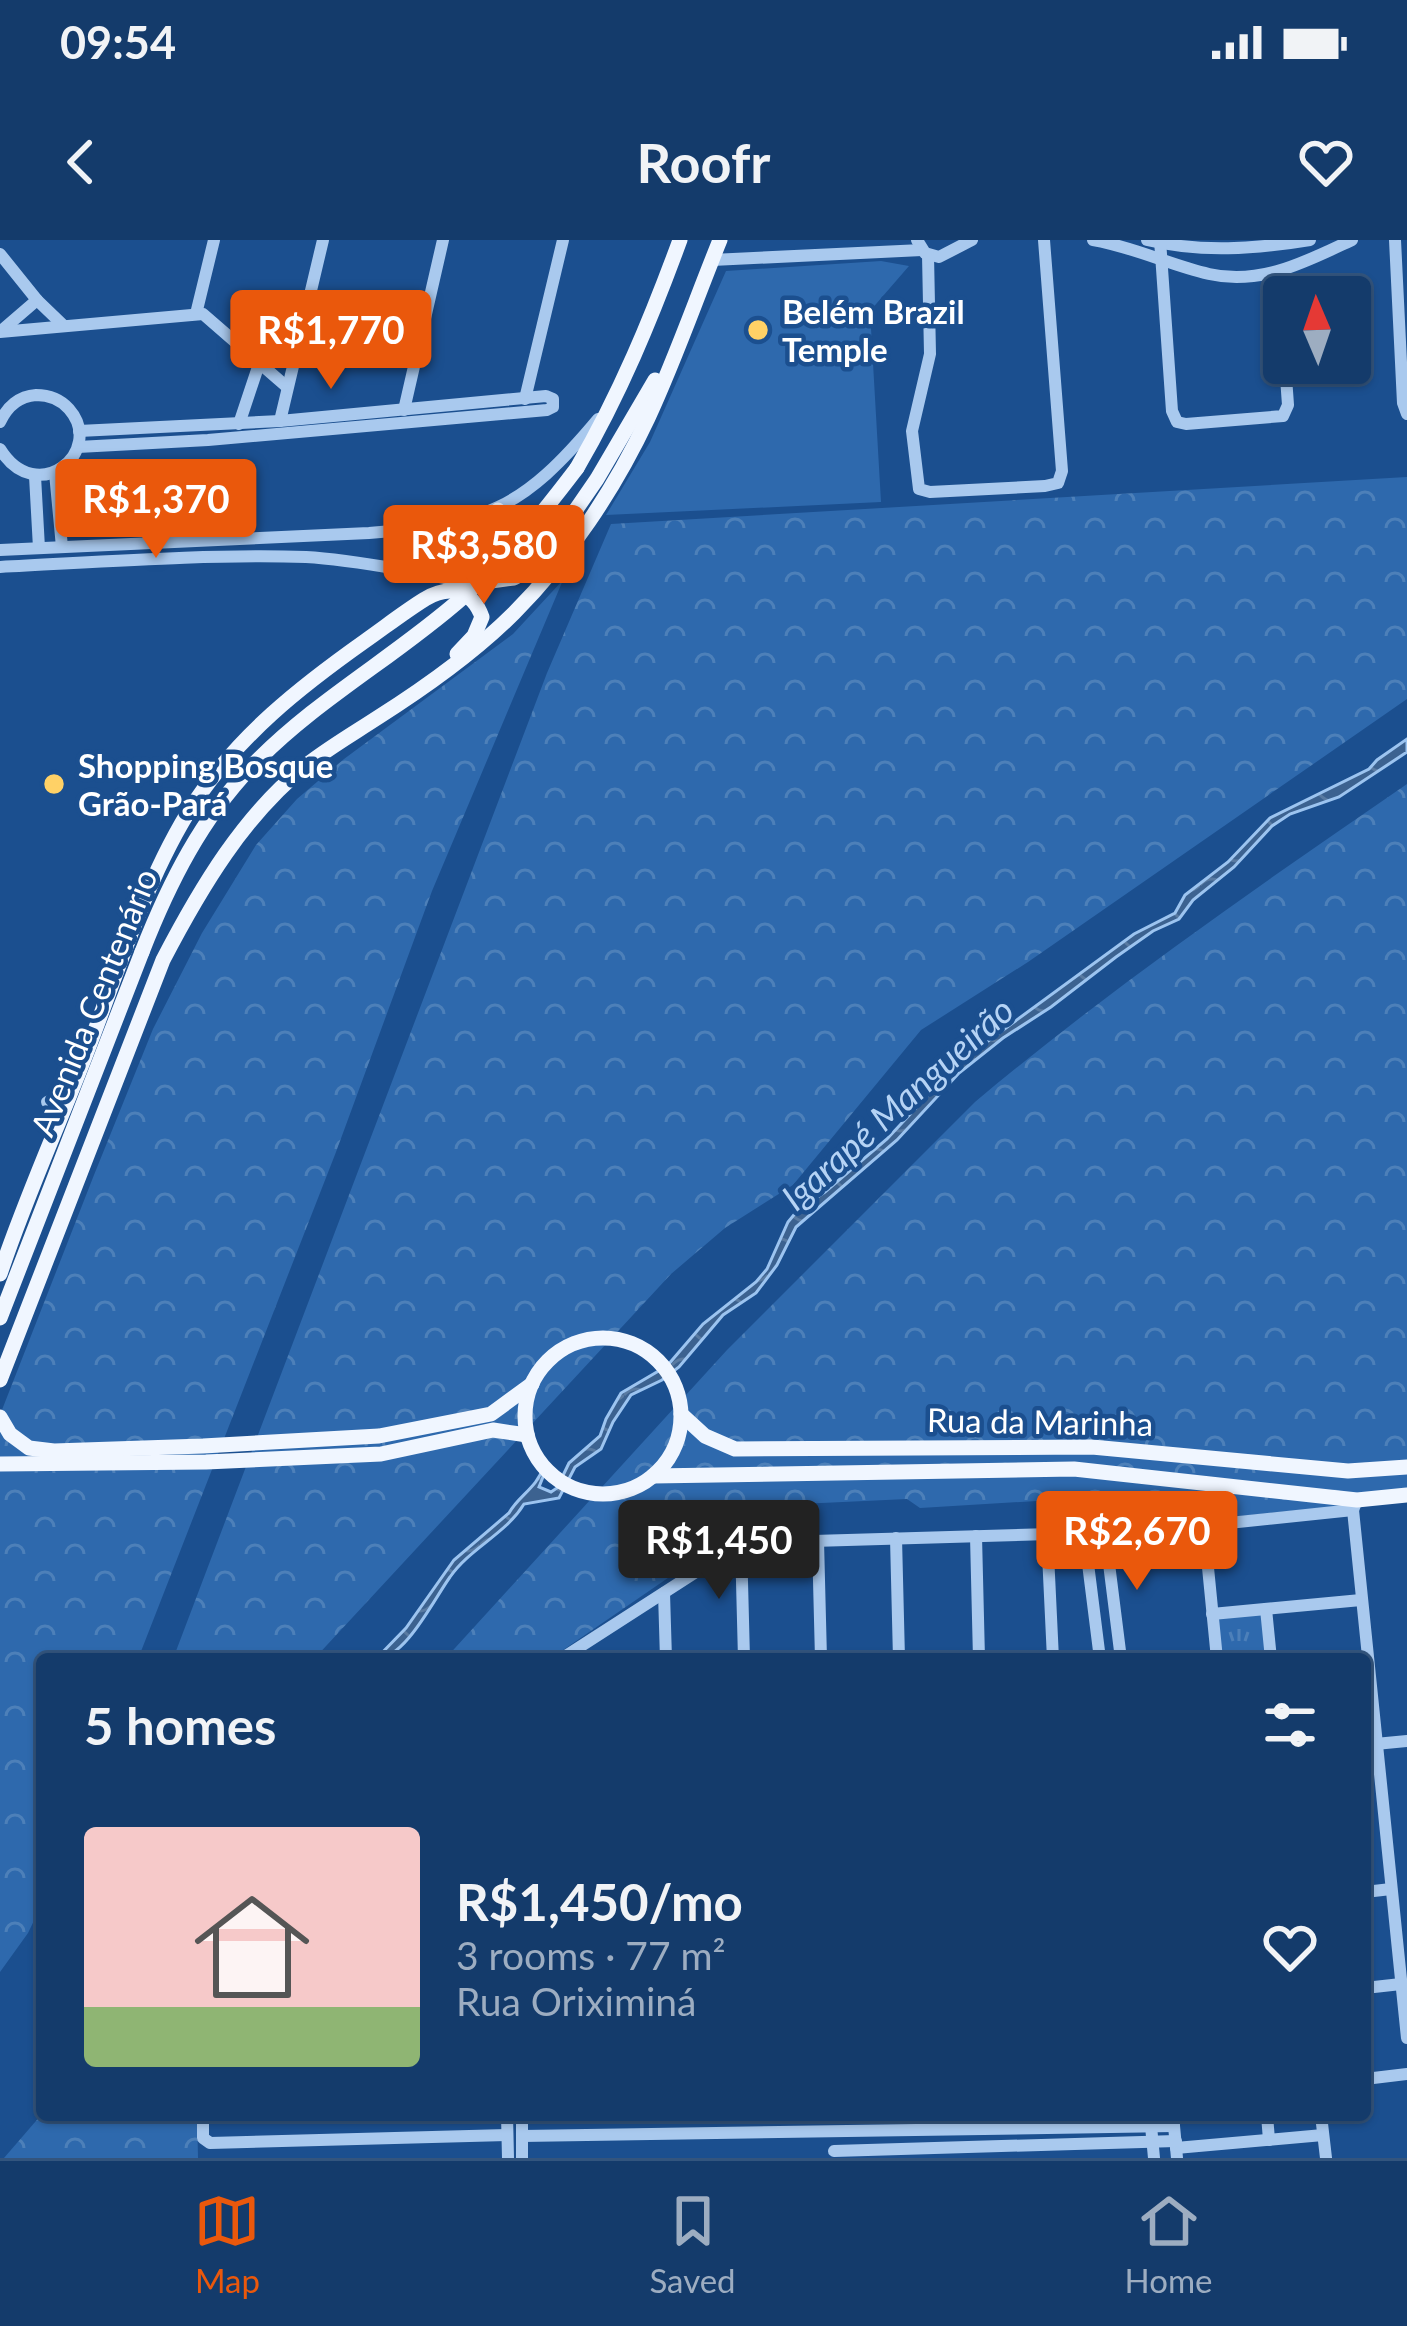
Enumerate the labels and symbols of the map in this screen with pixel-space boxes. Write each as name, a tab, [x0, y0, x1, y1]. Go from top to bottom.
north arrow	[1263, 276, 1371, 384]
pin: R$1,770	[220, 290, 442, 392]
place label: Belém Brazil Temple	[782, 291, 965, 369]
marker: Belém Brazil Temple	[745, 317, 771, 343]
pin: R$1,370	[45, 459, 267, 561]
pin: R$3,580	[373, 505, 595, 607]
place label: Shopping Bosque Grão-Pará	[78, 745, 333, 823]
marker: Shopping Bosque Grão-Pará	[41, 771, 67, 797]
street label: Avenida Centenário	[21, 863, 165, 1141]
water label: Igarapé Mangueirão	[772, 987, 1022, 1219]
street label: Rua da Marinha	[927, 1399, 1153, 1443]
pin: R$2,670	[1026, 1491, 1248, 1593]
pin: R$1,450	[608, 1500, 830, 1602]

